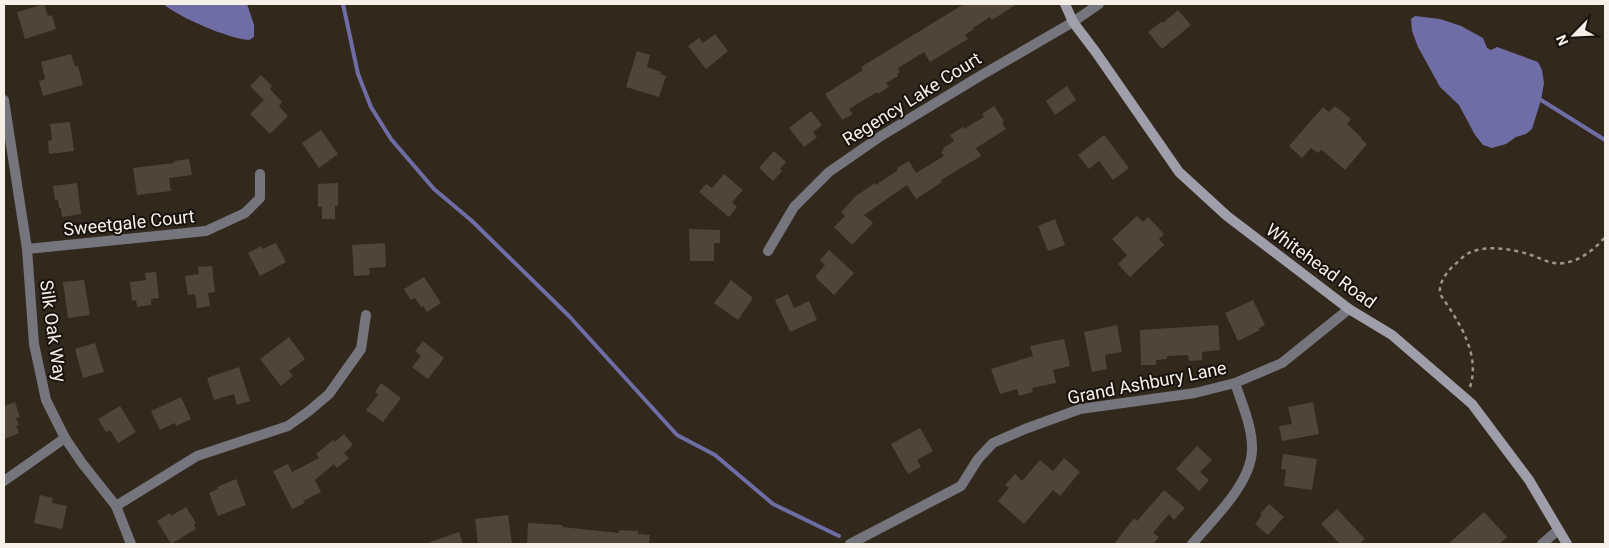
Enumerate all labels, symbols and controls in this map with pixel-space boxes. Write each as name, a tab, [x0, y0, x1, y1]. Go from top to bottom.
north arrow	[1549, 10, 1599, 60]
text: N	[1553, 33, 1571, 48]
street label: Regency Lake Court	[839, 47, 985, 150]
street label: Sweetgale Court	[62, 205, 196, 240]
street label: Whitehead Road	[1262, 219, 1380, 313]
street label: Silk Oak Way	[36, 279, 71, 384]
street label: Grand Ashbury Lane	[1066, 357, 1228, 408]

